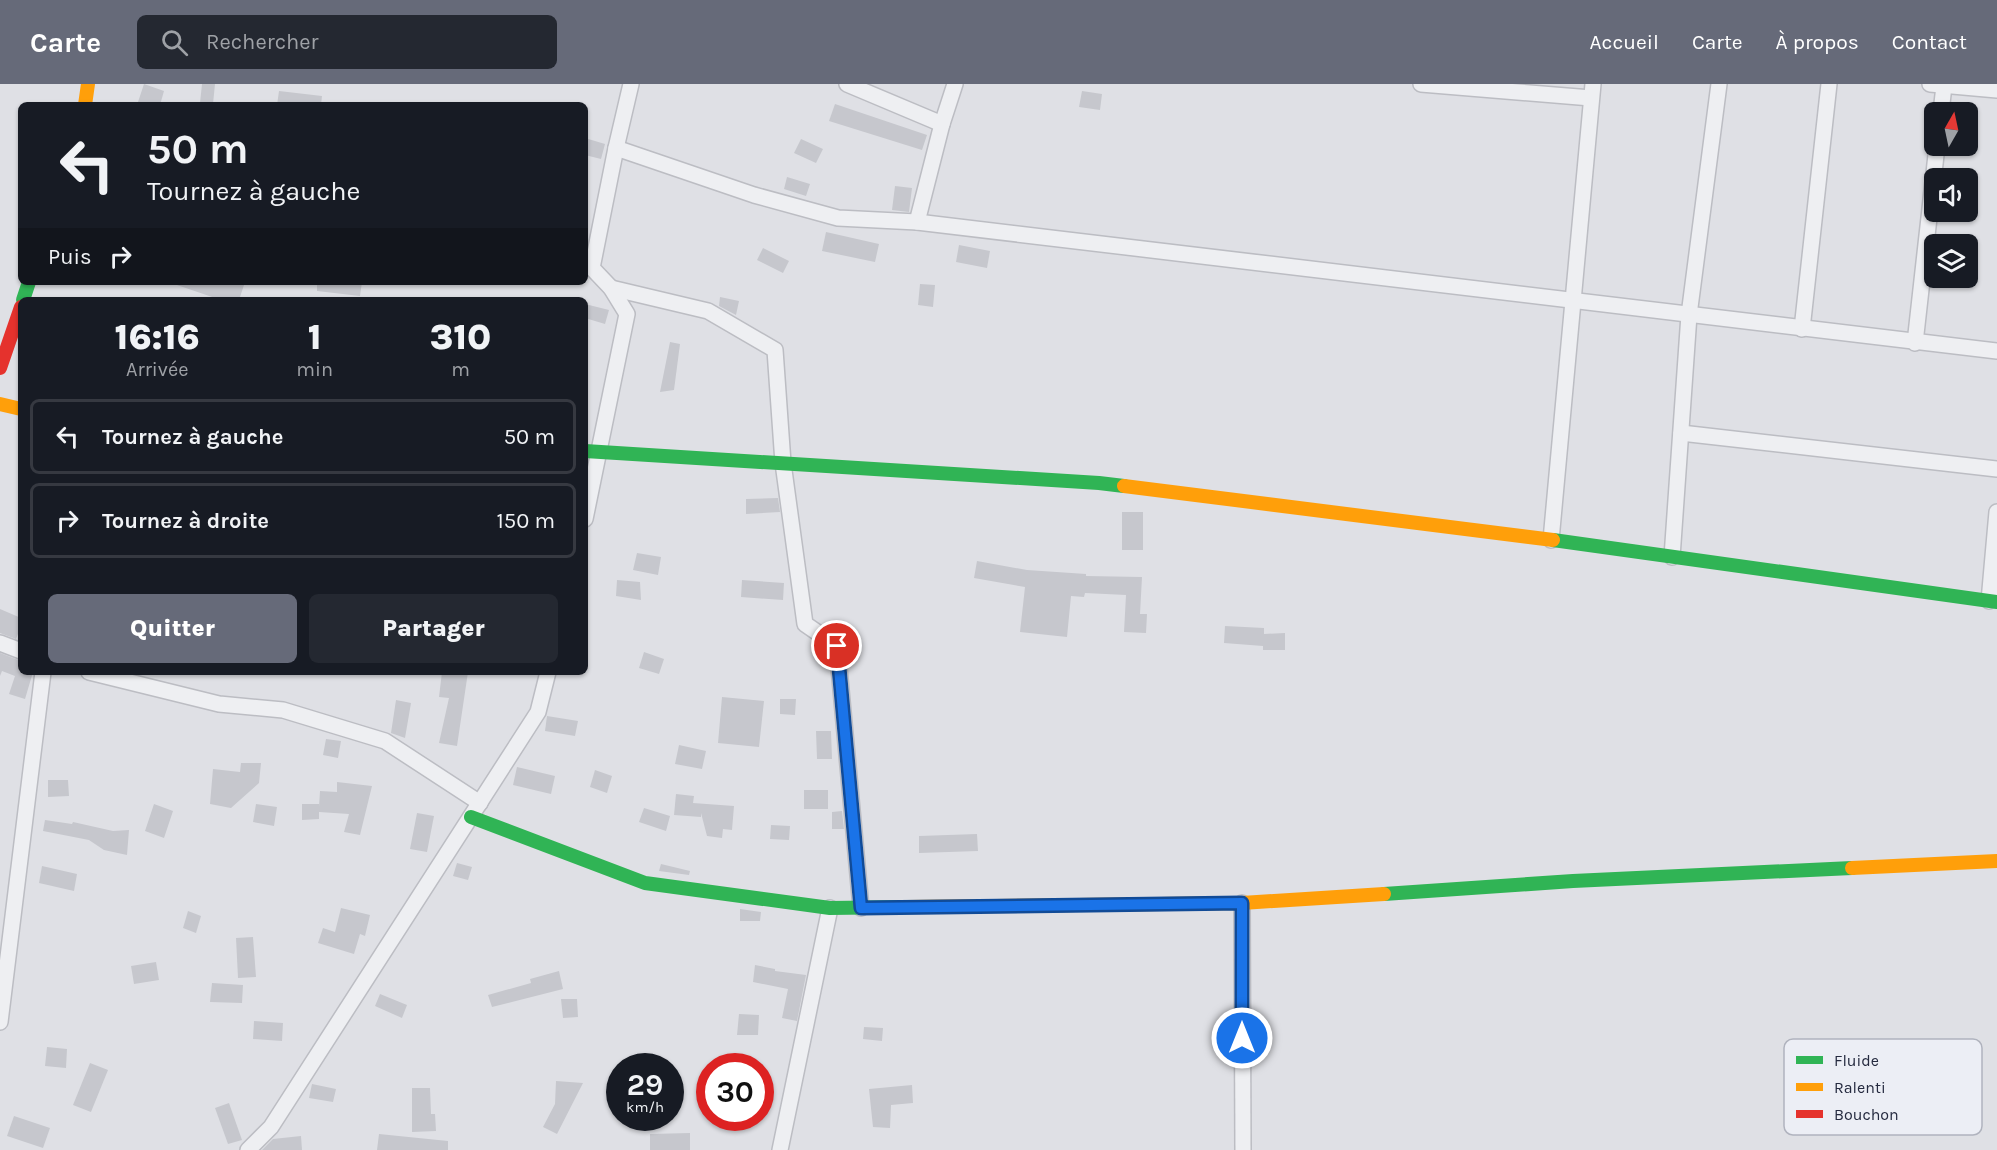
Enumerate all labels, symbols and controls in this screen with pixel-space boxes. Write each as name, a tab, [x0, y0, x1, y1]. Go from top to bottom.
search box	[137, 15, 557, 69]
text: Carte	[30, 26, 101, 59]
icon: search	[158, 26, 191, 59]
text: Rechercher	[206, 29, 319, 55]
text: Accueil	[1590, 30, 1659, 54]
text: Carte	[1692, 30, 1743, 54]
text: À propos	[1776, 30, 1859, 54]
text: Contact	[1892, 30, 1967, 54]
north arrow	[1924, 102, 1978, 156]
map controls	[1924, 102, 1978, 288]
text: 50 m	[147, 124, 249, 174]
icon: left	[48, 126, 126, 204]
button: sound	[1924, 168, 1978, 222]
text: Tournez à gauche	[147, 175, 360, 207]
button: layers	[1924, 234, 1978, 288]
icon: right	[104, 240, 137, 273]
text: Puis	[48, 244, 92, 270]
text: 16:16	[115, 316, 200, 358]
text: 1	[308, 316, 322, 358]
text: 310	[430, 316, 491, 358]
text: Arrivée	[126, 358, 188, 381]
text: min	[296, 358, 333, 381]
text: m	[451, 358, 470, 381]
icon: left	[51, 420, 84, 453]
text: Tournez à gauche	[102, 424, 283, 450]
text: 50 m	[504, 424, 555, 450]
icon: right	[51, 504, 84, 537]
text: Tournez à droite	[102, 508, 269, 534]
text: 150 m	[496, 508, 555, 534]
button: Quitter	[48, 594, 297, 663]
button: Partager	[309, 594, 558, 663]
pin	[811, 620, 862, 671]
icon: arrive	[820, 629, 853, 662]
position arrow	[1210, 1006, 1274, 1070]
legend	[1784, 1039, 1982, 1135]
text: Fluide	[1834, 1051, 1879, 1070]
speed limit sign: 30	[696, 1053, 774, 1131]
text: 29	[627, 1067, 663, 1103]
text: Ralenti	[1834, 1078, 1886, 1097]
text: km/h	[626, 1098, 664, 1116]
text: Bouchon	[1834, 1105, 1899, 1124]

